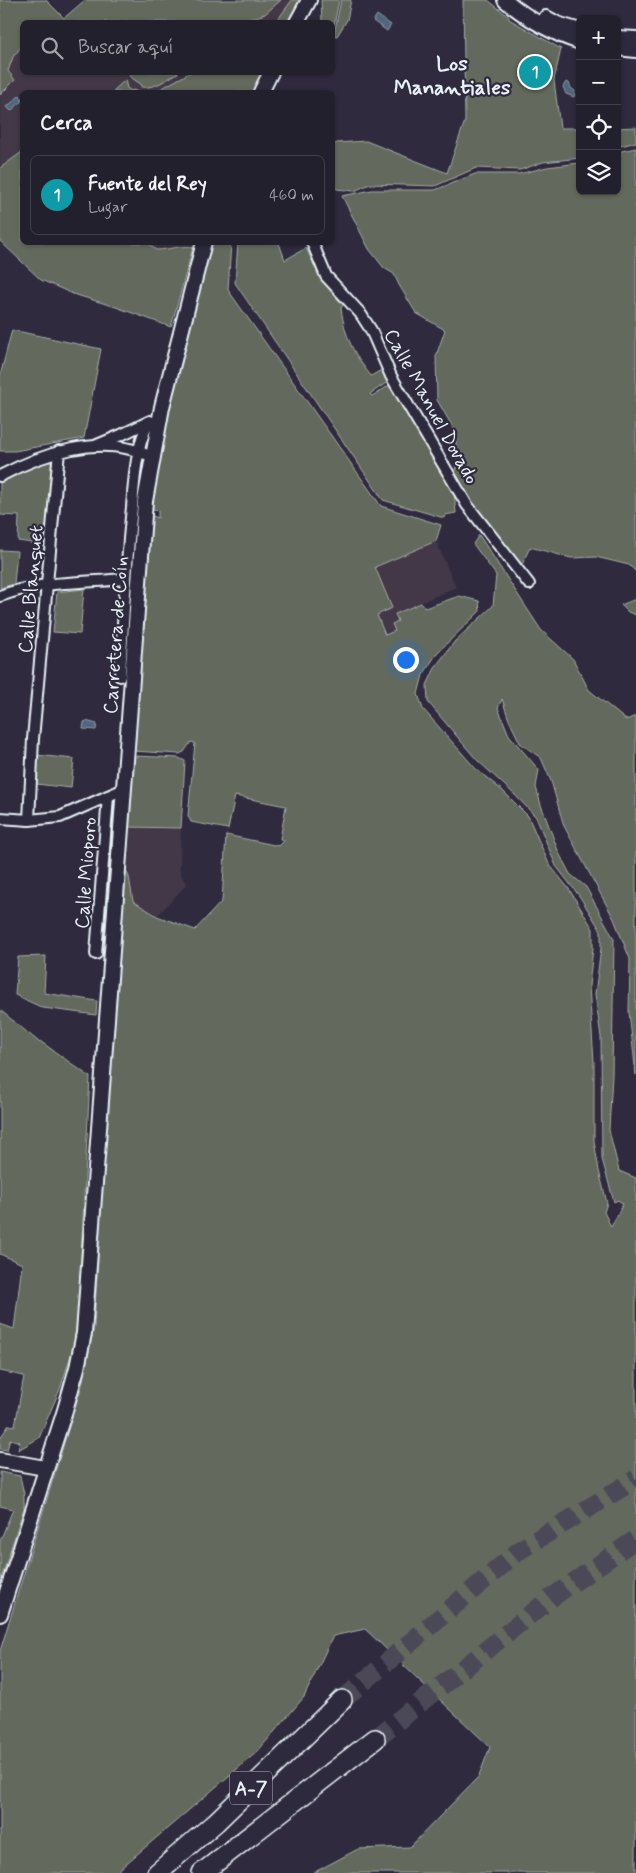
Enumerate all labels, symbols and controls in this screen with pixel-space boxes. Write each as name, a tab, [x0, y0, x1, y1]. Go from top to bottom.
map controls	[576, 15, 621, 195]
button: +	[576, 15, 621, 60]
search box	[20, 20, 335, 75]
icon: search	[38, 34, 66, 62]
text: Buscar aquí	[78, 35, 173, 60]
district label: Los Manantiales	[394, 50, 511, 102]
pin: 1	[519, 53, 551, 91]
button: −	[576, 60, 621, 105]
button: locate	[576, 105, 621, 150]
text: Cerca	[40, 109, 93, 137]
button: layers	[576, 150, 621, 195]
text: Fuente del Rey	[88, 172, 207, 197]
text: 1	[53, 185, 61, 206]
text: 460 m	[269, 185, 314, 206]
text: Lugar	[88, 197, 127, 218]
street label: Calle Manuel Dovado	[377, 324, 485, 489]
street label: Calle Blanquet	[12, 524, 51, 654]
street label: Carretera de Coín	[98, 555, 135, 715]
your location	[393, 647, 419, 673]
street label: Calle Mioporo	[69, 816, 104, 930]
road number: A-7	[230, 1772, 272, 1805]

